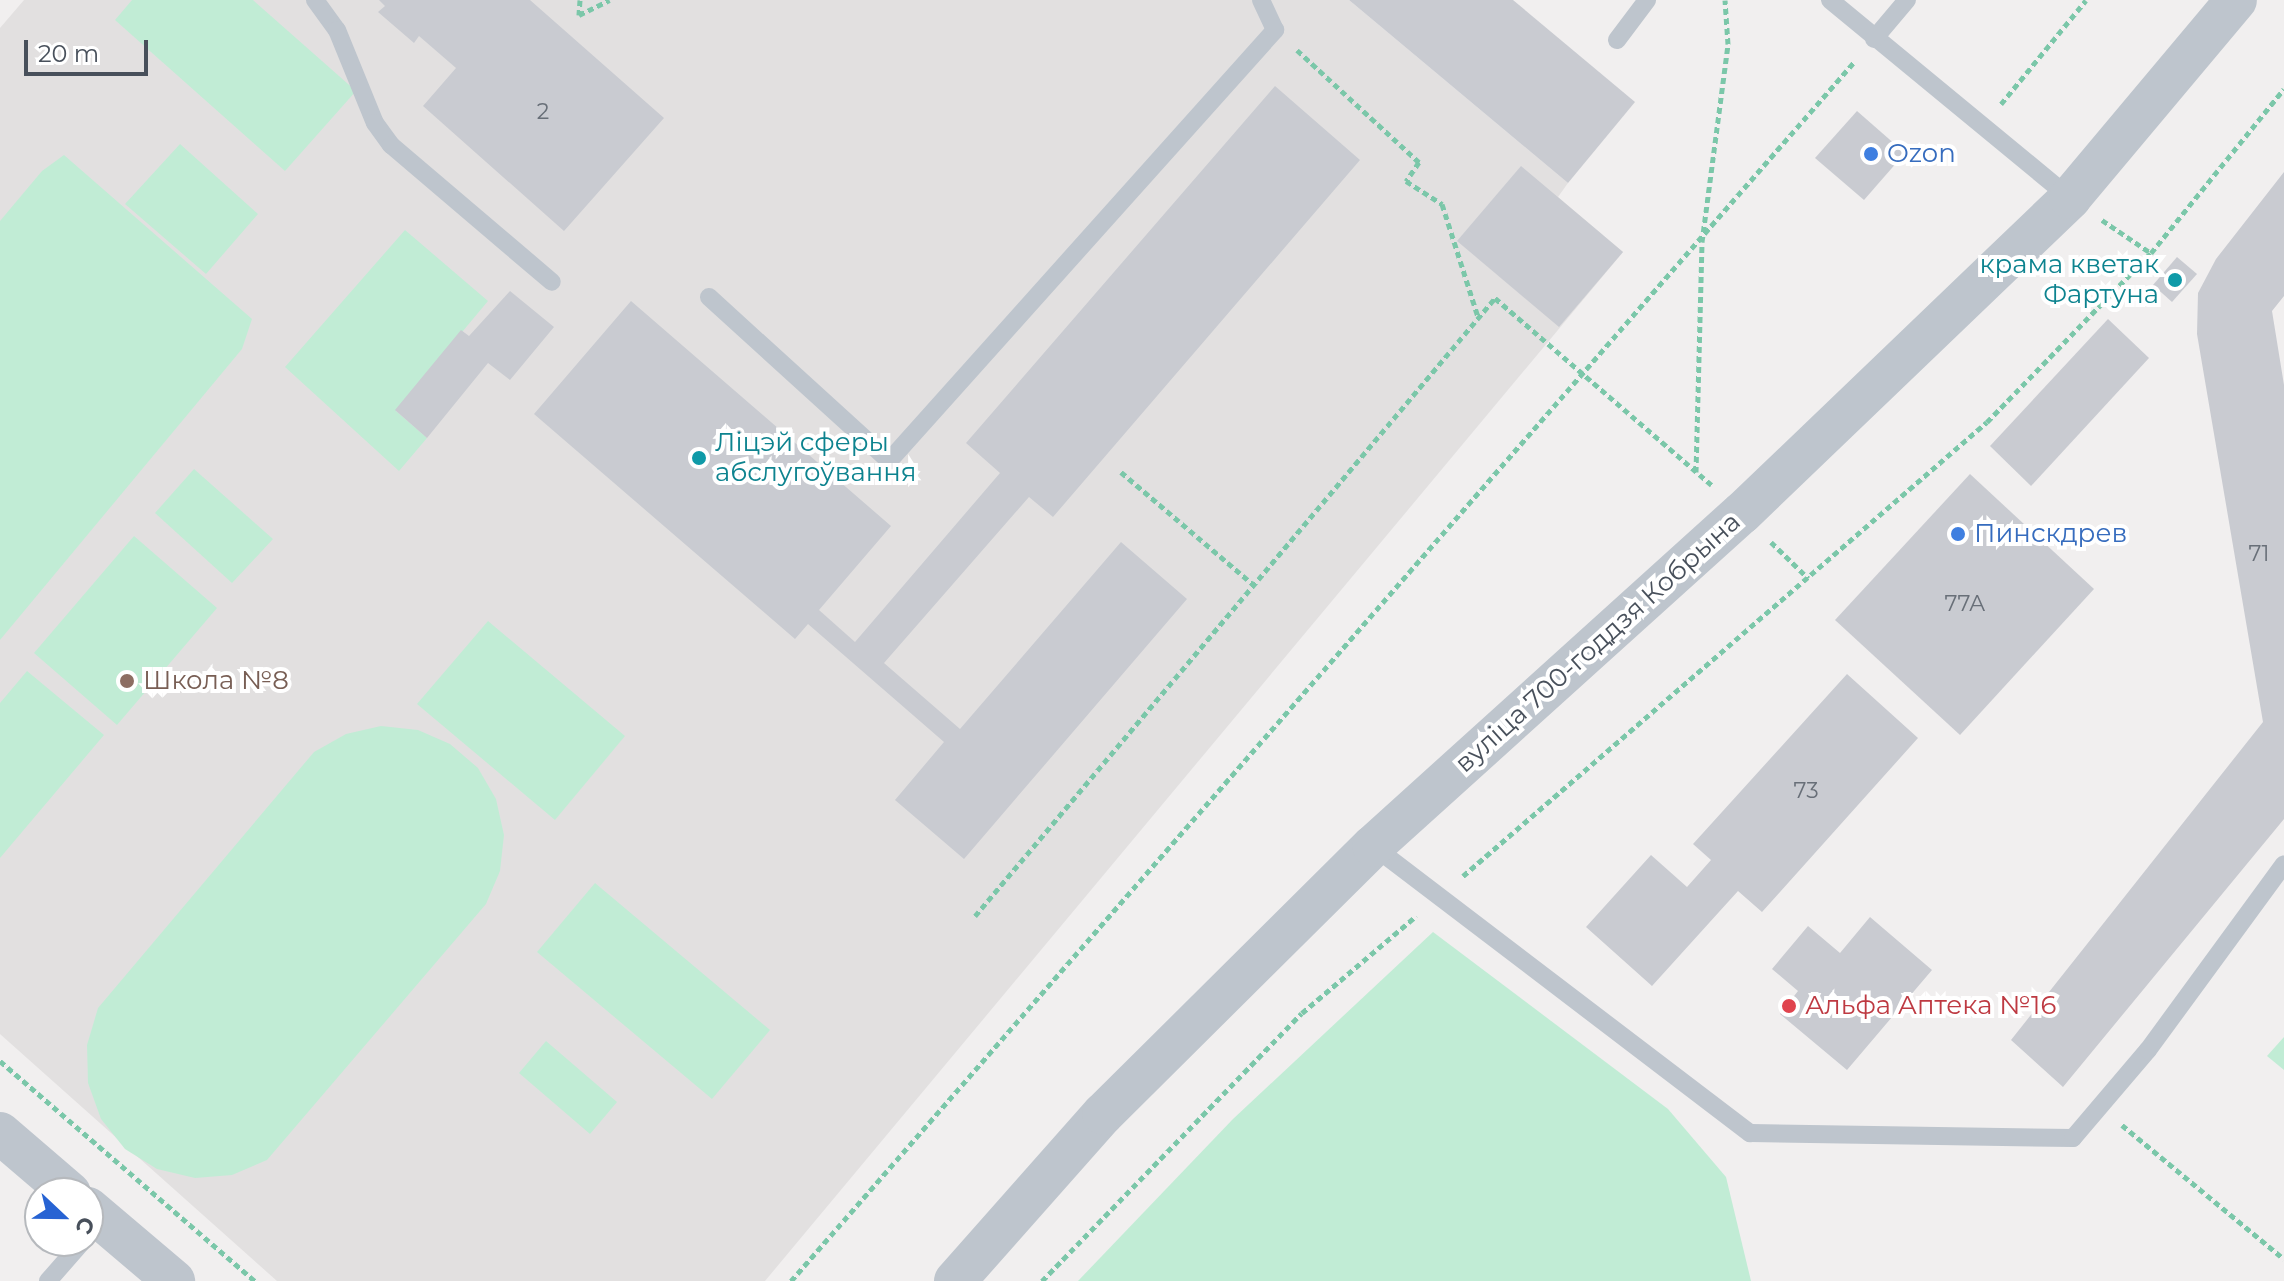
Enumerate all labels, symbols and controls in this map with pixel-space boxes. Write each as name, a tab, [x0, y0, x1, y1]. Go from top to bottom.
scale bar	[28, 24, 152, 74]
text: 20 m	[38, 39, 99, 68]
house number: 2	[537, 99, 549, 125]
place label: Ozon	[1887, 138, 1956, 170]
marker: Ozon	[1862, 145, 1880, 163]
place label: крама кветак Фартуна	[1980, 249, 2159, 310]
marker: крама кветак Фартуна	[2166, 271, 2184, 289]
place label: Ліцэй сферы абслугоўвання	[715, 427, 917, 488]
marker: Ліцэй сферы абслугоўвання	[690, 449, 708, 467]
street label: вуліца 700-годдзя Кобрына	[1449, 507, 1747, 779]
place label: Пинскдрев	[1974, 518, 2127, 550]
marker: Пинскдрев	[1949, 525, 1967, 543]
house number: 71	[2248, 541, 2270, 567]
house number: 77А	[1945, 591, 1985, 617]
place label: Школа №8	[143, 665, 289, 697]
marker: Школа №8	[118, 672, 136, 690]
house number: 73	[1793, 778, 1819, 804]
place label: Альфа Аптека №16	[1805, 990, 2056, 1022]
marker: Альфа Аптека №16	[1780, 997, 1798, 1015]
north arrow	[24, 1177, 104, 1257]
text: С	[69, 1213, 100, 1238]

